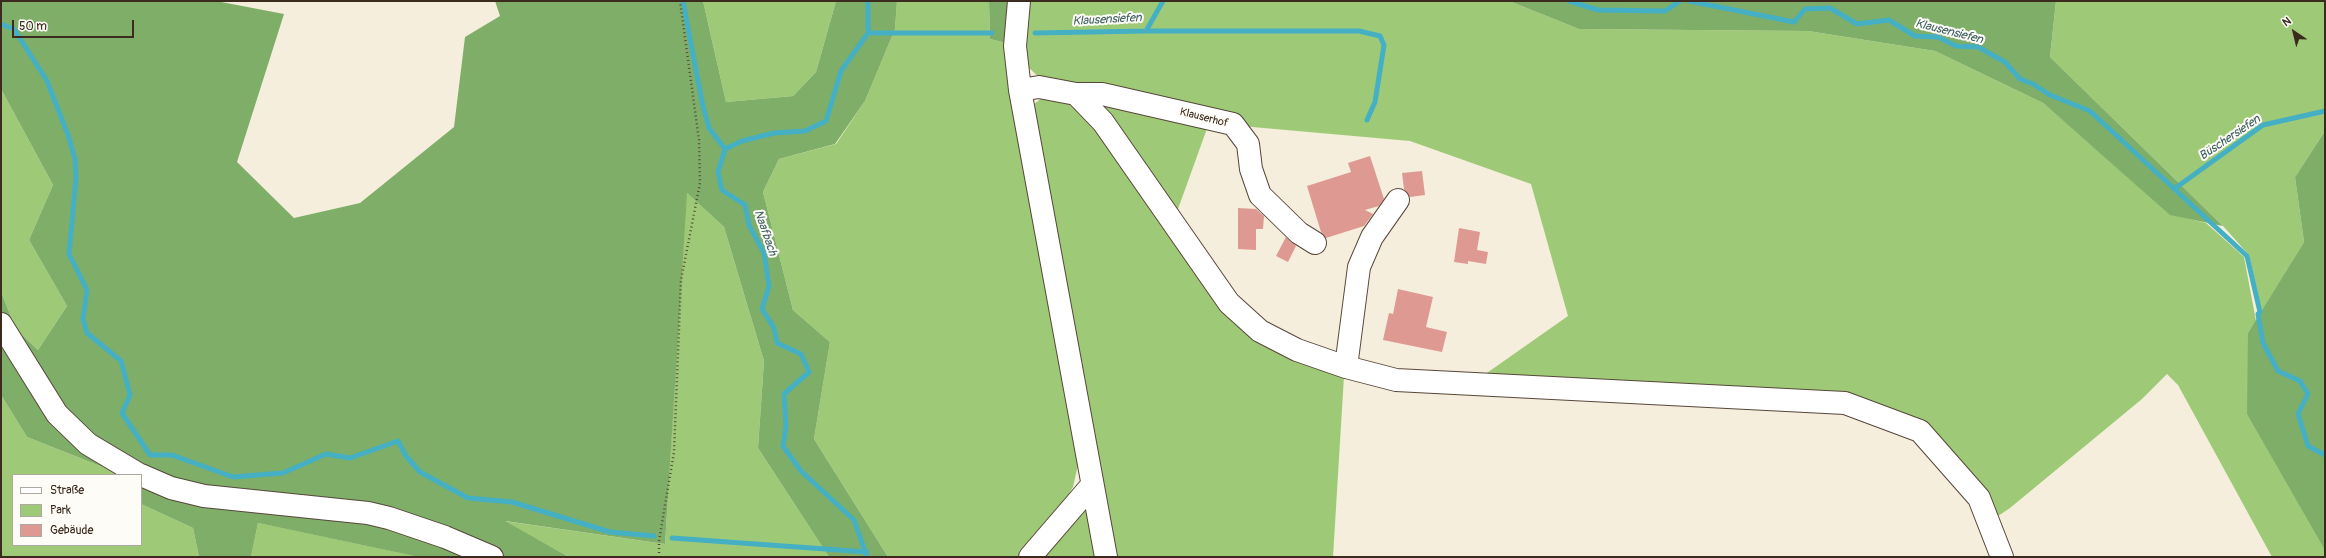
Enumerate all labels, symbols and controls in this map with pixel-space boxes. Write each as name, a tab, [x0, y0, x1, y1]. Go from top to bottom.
water label: Klausensiefen	[1072, 11, 1142, 29]
scale bar	[14, 12, 136, 38]
north arrow	[2274, 12, 2314, 52]
text: N	[2280, 14, 2294, 29]
water label: Klausensiefen	[1914, 17, 1984, 47]
text: 50 m	[19, 19, 47, 34]
street label: Klauserhof	[1178, 106, 1230, 130]
water label: Büschersiefen	[2197, 112, 2263, 164]
water label: Naafbach	[750, 208, 780, 258]
legend	[12, 474, 142, 546]
text: Straße	[50, 483, 84, 498]
text: Park	[50, 503, 71, 518]
text: Gebäude	[50, 523, 93, 538]

